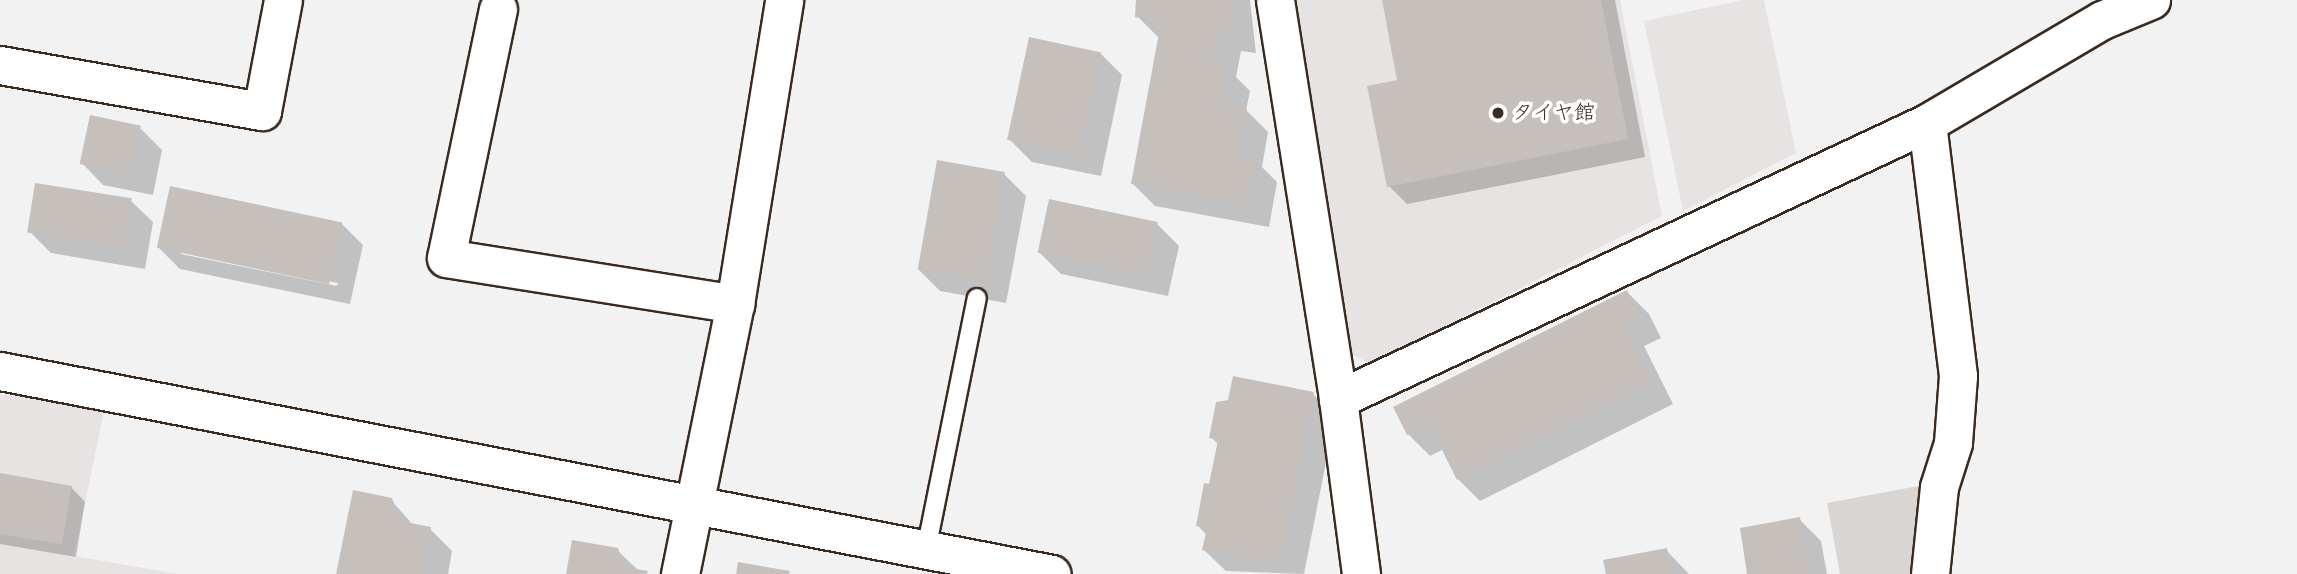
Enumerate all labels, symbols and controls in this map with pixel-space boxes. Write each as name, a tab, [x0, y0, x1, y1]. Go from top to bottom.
place label: タイヤ館	[1512, 100, 1596, 126]
marker: タイヤ館	[1490, 105, 1506, 121]

